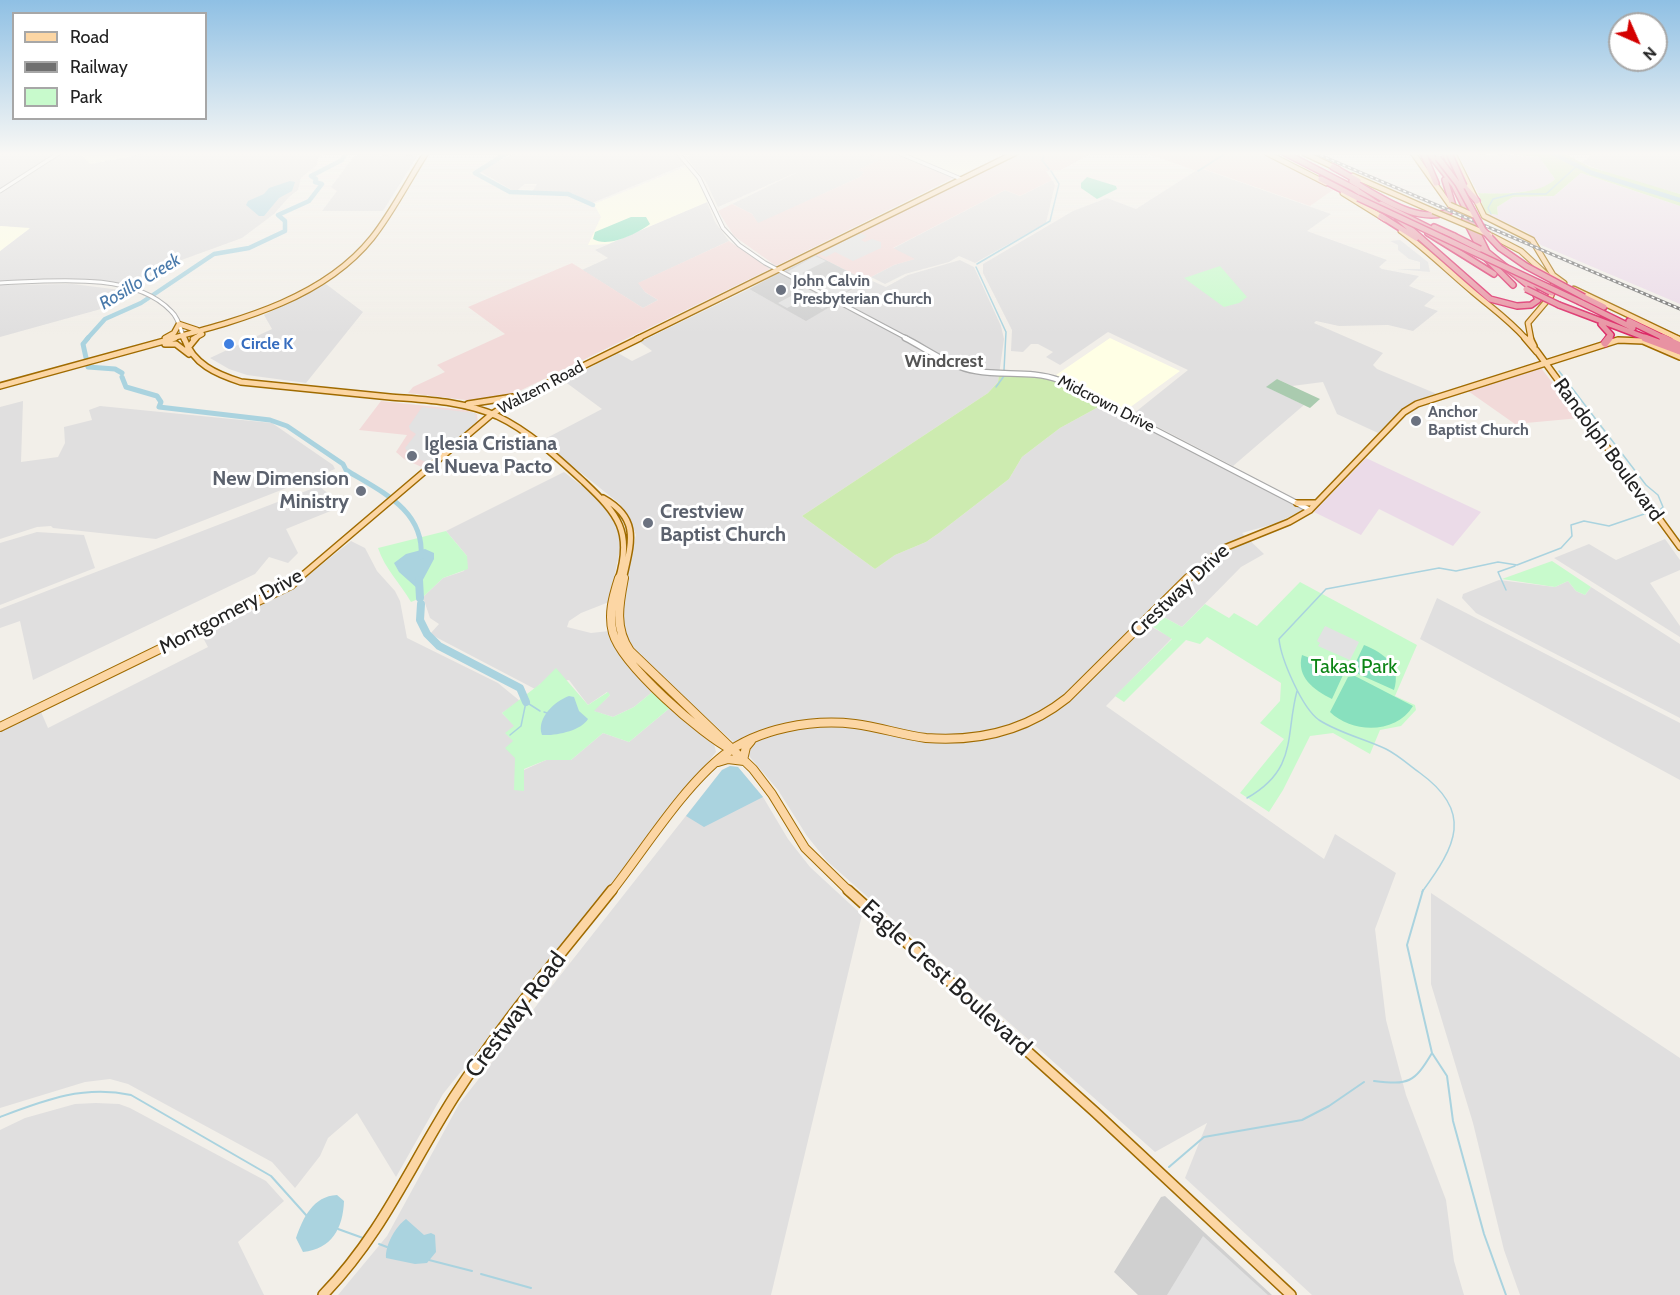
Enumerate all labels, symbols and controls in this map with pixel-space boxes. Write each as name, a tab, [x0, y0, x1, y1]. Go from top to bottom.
legend	[12, 12, 207, 120]
north arrow	[1608, 12, 1668, 72]
text: Road	[70, 26, 109, 48]
text: N	[1639, 43, 1660, 64]
text: Railway	[70, 56, 128, 78]
text: Park	[70, 86, 102, 108]
water label: Rosillo Creek	[95, 249, 185, 315]
place label: John Calvin Presbyterian Church	[793, 271, 932, 309]
marker: John Calvin Presbyterian Church	[774, 283, 788, 297]
place label: Circle K	[241, 334, 293, 354]
marker: Circle K	[222, 337, 236, 351]
district label: Windcrest	[905, 351, 983, 373]
street label: Walzem Road	[495, 357, 587, 419]
street label: Midcrown Drive	[1054, 371, 1158, 437]
street label: Randolph Boulevard	[1548, 374, 1668, 526]
place label: Anchor Baptist Church	[1428, 402, 1529, 440]
marker: Anchor Baptist Church	[1409, 414, 1423, 428]
place label: Iglesia Cristiana el Nueva Pacto	[424, 432, 557, 479]
marker: Iglesia Cristiana el Nueva Pacto	[405, 449, 419, 463]
place label: New Dimension Ministry	[212, 467, 349, 514]
marker: New Dimension Ministry	[354, 484, 368, 498]
place label: Crestview Baptist Church	[660, 500, 786, 547]
marker: Crestview Baptist Church	[641, 516, 655, 530]
street label: Crestway Drive	[1126, 539, 1234, 643]
street label: Montgomery Drive	[155, 564, 307, 660]
park label: Takas Park	[1311, 655, 1397, 679]
street label: Eagle Crest Boulevard	[855, 894, 1037, 1062]
street label: Crestway Road	[459, 946, 573, 1084]

